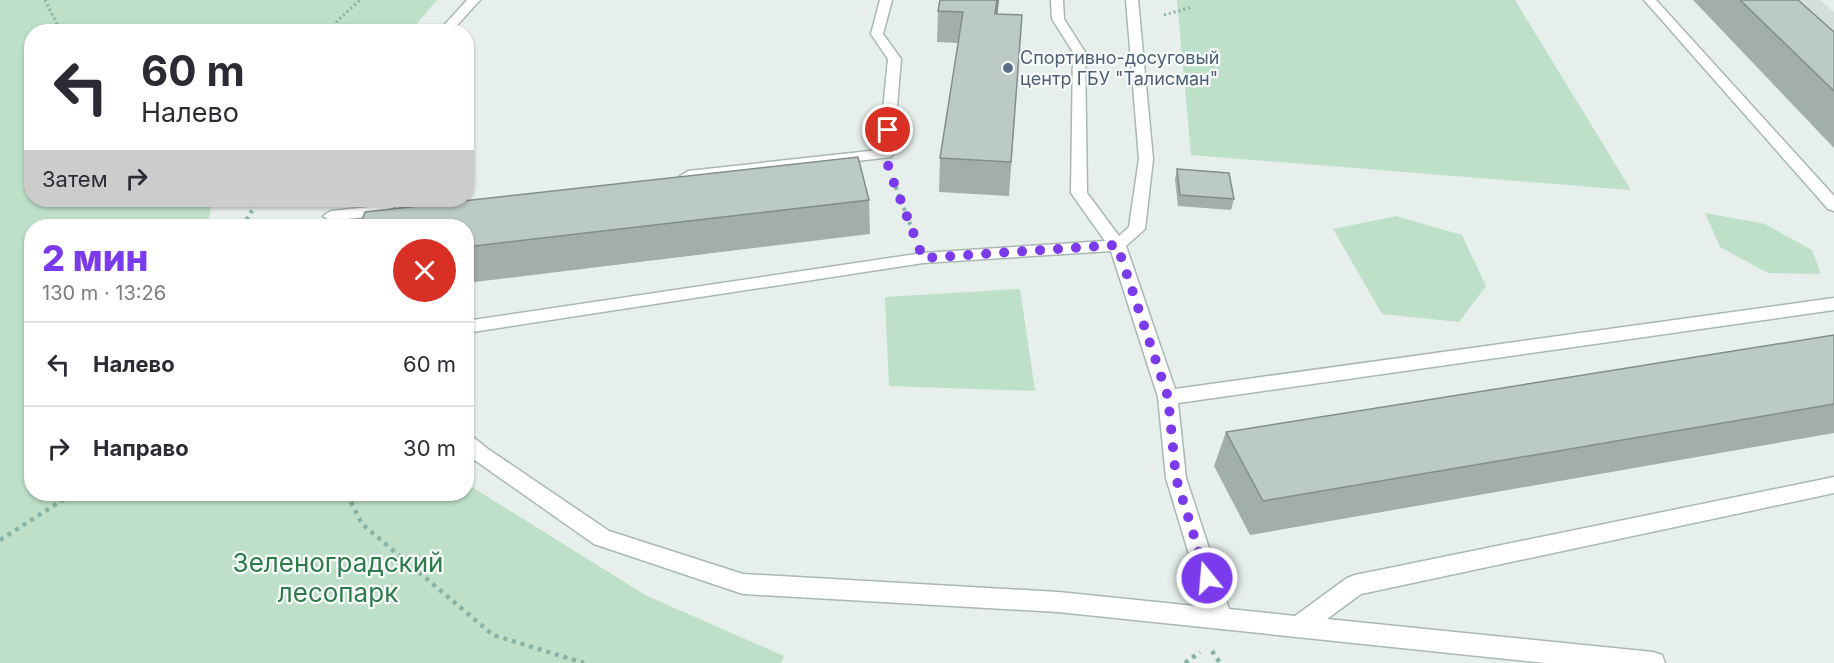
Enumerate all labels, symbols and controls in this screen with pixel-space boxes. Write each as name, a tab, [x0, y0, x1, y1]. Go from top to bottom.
text: 60 m	[141, 45, 245, 96]
place label: Спортивно-досуговый центр ГБУ "Талисман"	[1020, 47, 1219, 89]
icon: left	[42, 48, 120, 126]
marker: Спортивно-досуговый центр ГБУ "Талисман"	[1001, 61, 1015, 75]
text: Налево	[141, 96, 239, 129]
pin	[862, 104, 913, 155]
icon: arrive	[871, 113, 904, 146]
icon: right	[120, 162, 153, 195]
text: Затем	[42, 166, 108, 192]
text: 2 мин	[42, 236, 148, 280]
button: close	[393, 239, 456, 302]
text: 130 m · 13:26	[42, 281, 166, 305]
icon: left	[42, 348, 75, 381]
text: Налево	[93, 351, 175, 377]
text: 60 m	[403, 351, 456, 377]
icon: right	[42, 432, 75, 465]
text: Направо	[93, 435, 189, 461]
text: 30 m	[403, 435, 456, 461]
position arrow	[1175, 546, 1239, 610]
park label: Зеленоградский лесопарк	[233, 547, 443, 608]

